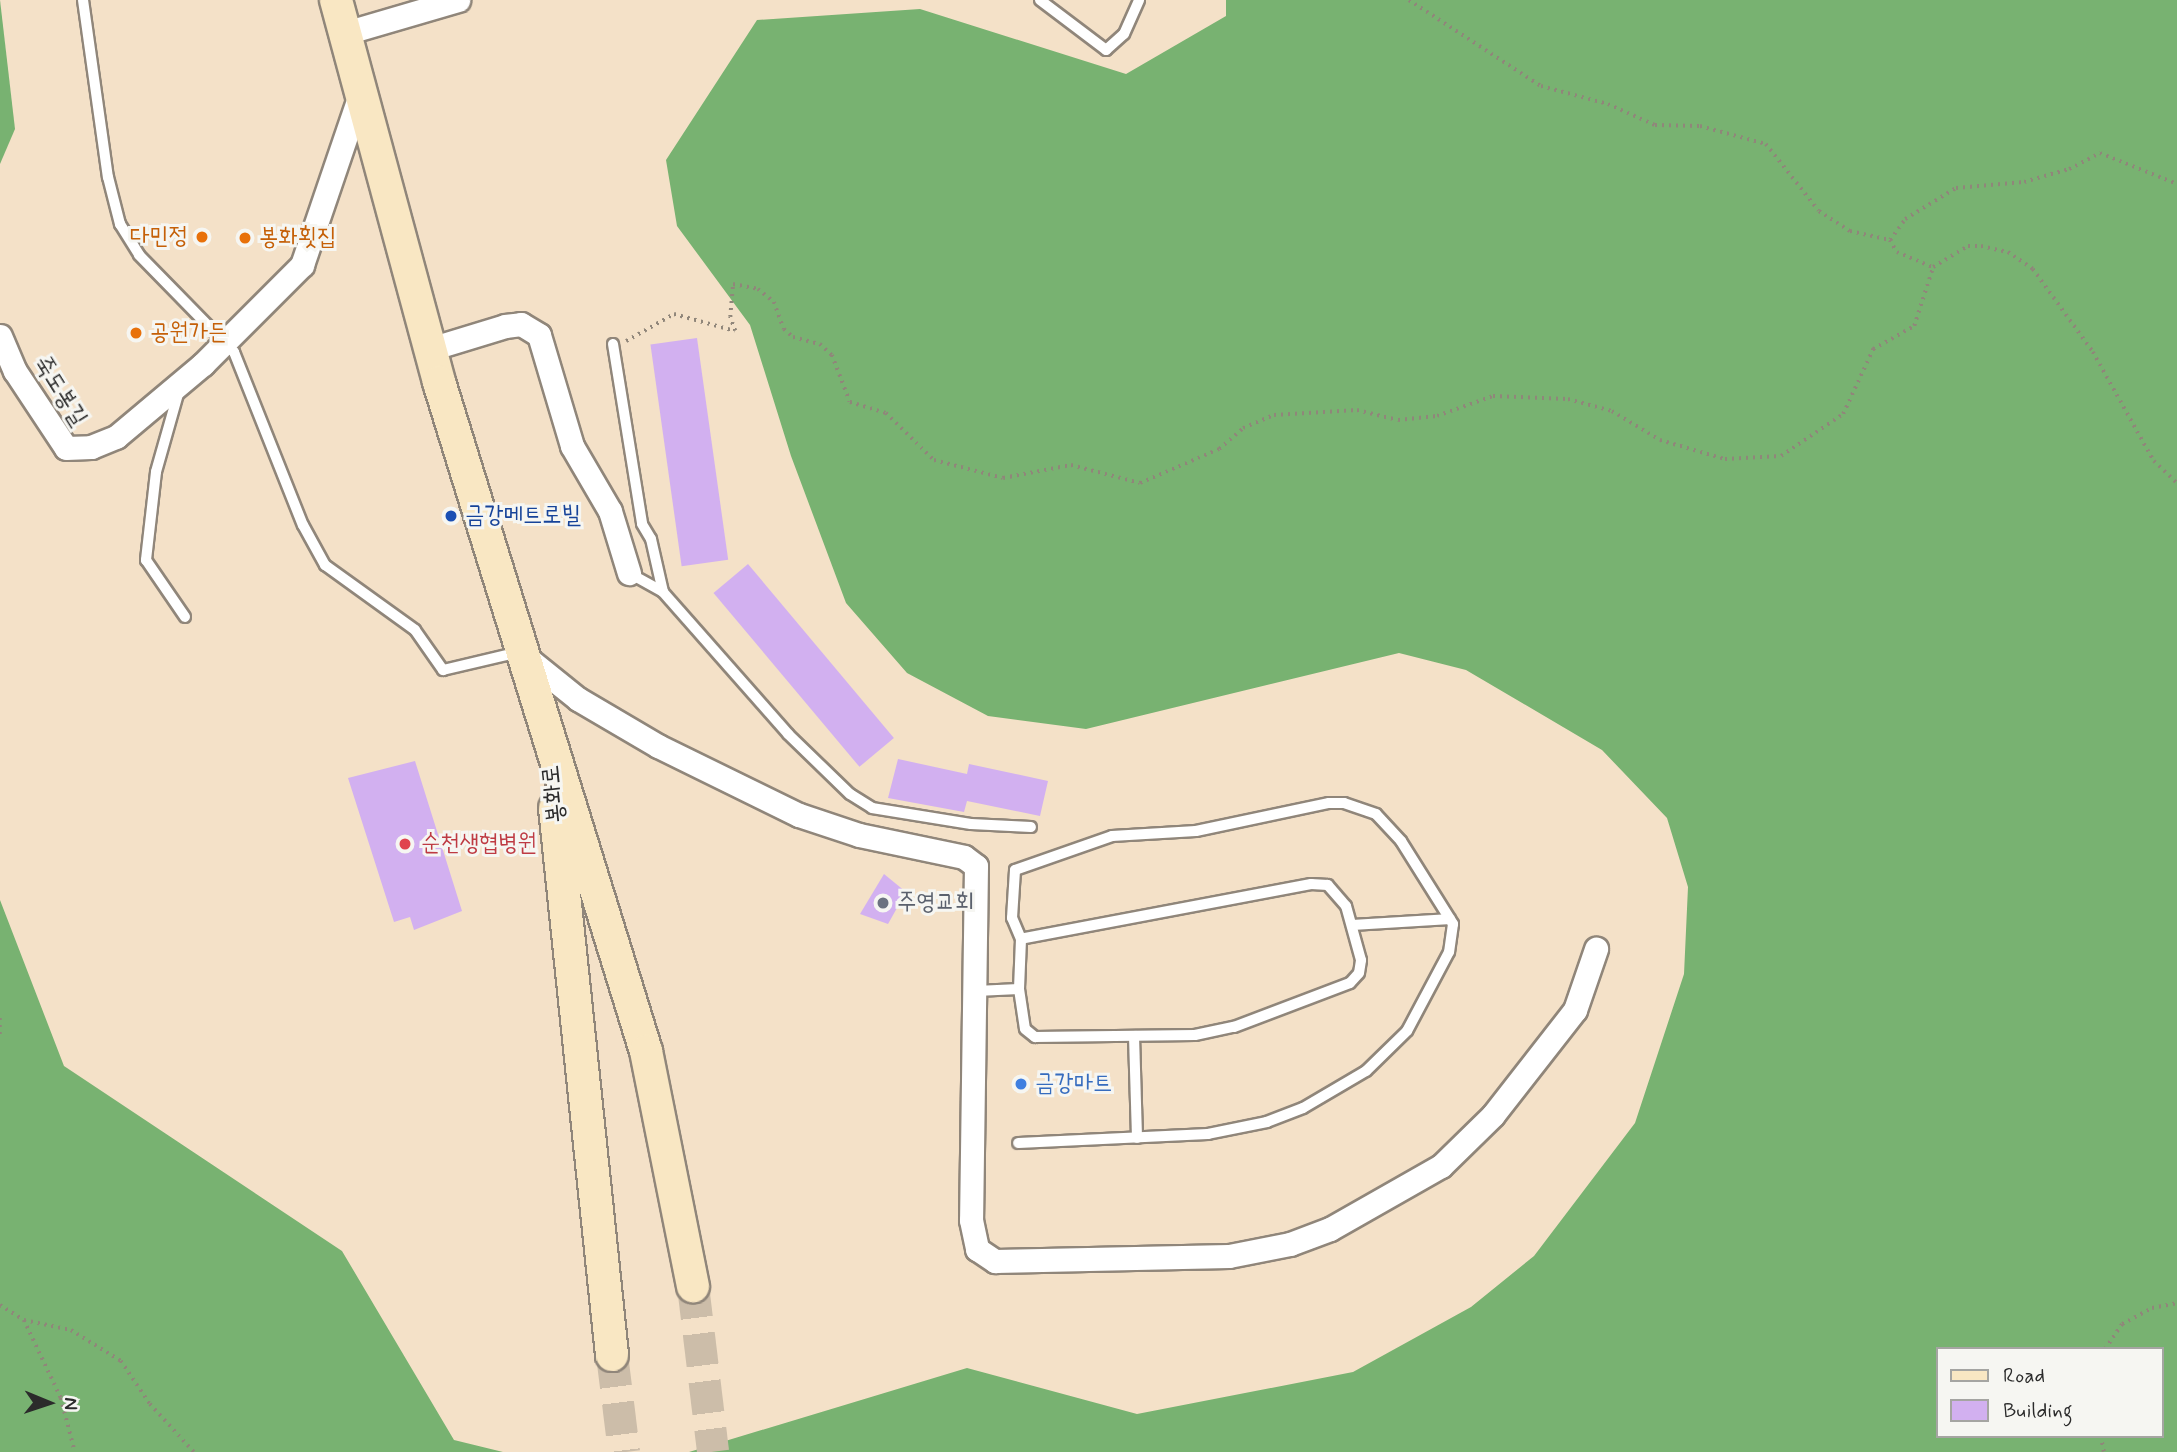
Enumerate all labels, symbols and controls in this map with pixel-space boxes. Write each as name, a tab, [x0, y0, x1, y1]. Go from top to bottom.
place label: 다민정	[130, 223, 188, 251]
place label: 봉화횟집	[259, 224, 336, 252]
marker: 다민정	[194, 229, 210, 245]
marker: 봉화횟집	[237, 230, 253, 246]
place label: 공원가든	[150, 319, 227, 347]
marker: 공원가든	[128, 325, 144, 341]
street label: 죽도봉길	[27, 351, 93, 431]
place label: 금강메트로빌	[465, 502, 581, 530]
marker: 금강메트로빌	[443, 508, 459, 524]
street label: 봉화로	[537, 764, 571, 824]
place label: 순천생협병원	[421, 830, 537, 858]
marker: 순천생협병원	[395, 834, 415, 854]
place label: 주영교회	[897, 889, 974, 917]
marker: 주영교회	[875, 895, 891, 911]
place label: 금강마트	[1035, 1070, 1112, 1098]
marker: 금강마트	[1013, 1076, 1029, 1092]
legend	[1936, 1347, 2163, 1438]
text: Road	[2003, 1362, 2045, 1390]
north arrow	[14, 1368, 84, 1438]
text: N	[58, 1397, 83, 1411]
text: Building	[2003, 1397, 2073, 1425]

